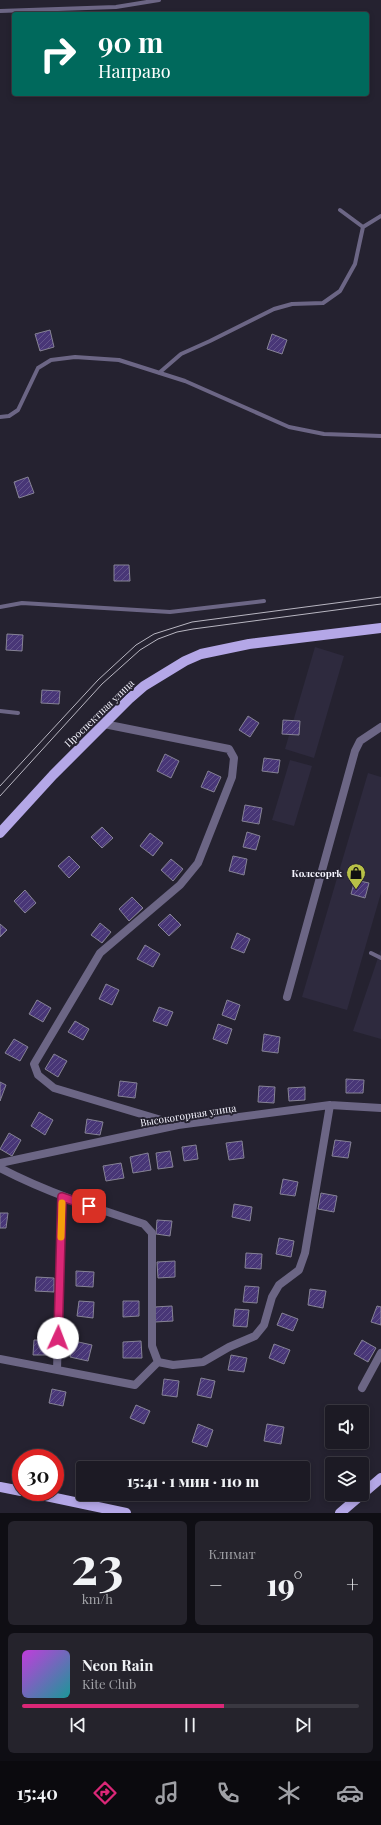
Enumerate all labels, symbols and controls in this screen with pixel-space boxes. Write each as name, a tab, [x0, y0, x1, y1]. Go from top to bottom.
text: 90 m	[98, 23, 163, 60]
icon: right	[32, 28, 84, 80]
text: Направо	[98, 59, 171, 83]
street label: Проспектная улица	[61, 676, 137, 750]
shop icon: Колесоprk	[345, 862, 367, 890]
place label: Колесоprk	[292, 866, 342, 880]
street label: Высокогорная улица	[139, 1100, 237, 1130]
pin	[72, 1189, 106, 1223]
icon: arrive	[78, 1195, 100, 1217]
position arrow	[37, 1317, 79, 1359]
map controls	[325, 1405, 369, 1501]
button: sound	[325, 1405, 369, 1449]
speed limit sign: 30	[12, 1449, 64, 1501]
button: layers	[325, 1457, 369, 1501]
text: 15:41 · 1 мин · 110 m	[127, 1471, 259, 1491]
text: 23	[71, 1529, 124, 1598]
text: Климат	[209, 1545, 256, 1562]
text: 19°	[266, 1564, 303, 1604]
text: −	[209, 1569, 223, 1599]
text: +	[346, 1569, 359, 1599]
text: km/h	[82, 1590, 113, 1607]
text: Neon Rain	[82, 1655, 153, 1675]
text: Kite Club	[82, 1675, 136, 1692]
icon: previous	[67, 1714, 89, 1736]
icon: pause	[179, 1714, 201, 1736]
icon: next	[292, 1714, 314, 1736]
icon: directions	[91, 1779, 119, 1807]
icon: music	[153, 1779, 181, 1807]
icon: phone	[214, 1779, 242, 1807]
icon: climate	[275, 1779, 303, 1807]
icon: car	[336, 1779, 364, 1807]
text: 15:40	[17, 1781, 58, 1805]

